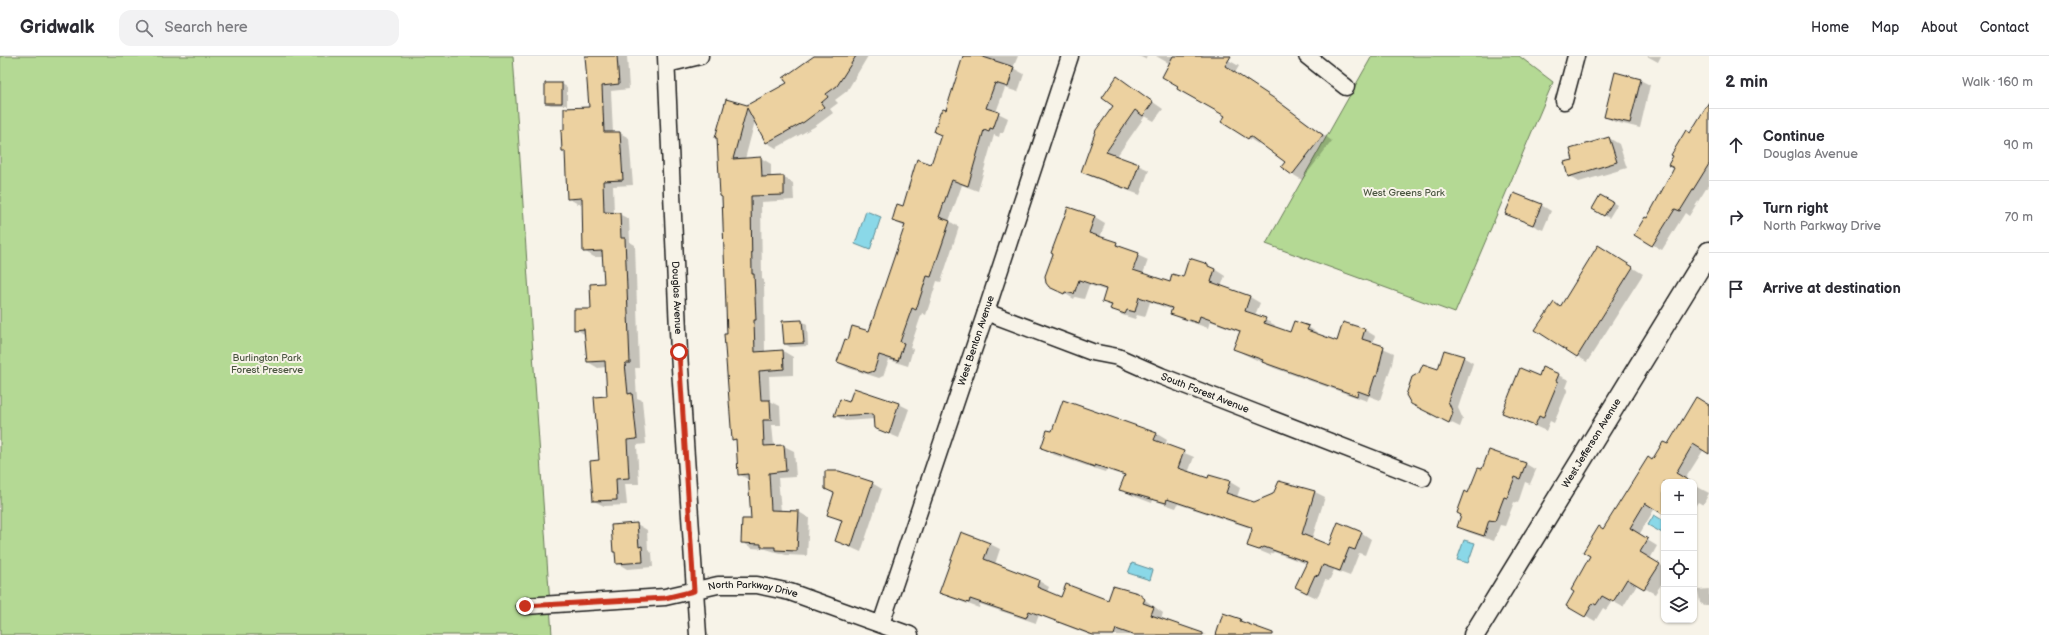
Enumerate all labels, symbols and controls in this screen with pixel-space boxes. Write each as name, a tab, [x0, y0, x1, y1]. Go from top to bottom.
search box	[119, 10, 399, 46]
text: Gridwalk	[20, 16, 95, 39]
icon: search	[133, 17, 155, 39]
text: Search here	[165, 18, 248, 37]
text: Home	[1811, 19, 1849, 36]
text: Map	[1871, 19, 1899, 36]
text: About	[1921, 19, 1958, 36]
text: Contact	[1980, 19, 2029, 36]
text: 2 min	[1725, 72, 1768, 92]
text: Walk · 160 m	[1962, 74, 2033, 90]
text: Continue	[1763, 127, 1825, 146]
icon: ahead	[1725, 134, 1747, 156]
text: 90 m	[2004, 137, 2033, 153]
text: Douglas Avenue	[1763, 146, 1858, 162]
park label: West Greens Park	[1363, 187, 1445, 199]
text: Turn right	[1763, 199, 1828, 218]
icon: right	[1725, 206, 1747, 228]
text: 70 m	[2005, 209, 2033, 225]
text: North Parkway Drive	[1763, 218, 1881, 234]
street label: Douglas Avenue	[669, 261, 684, 335]
icon: arrive	[1725, 278, 1747, 300]
text: Arrive at destination	[1763, 279, 1901, 298]
street label: West Benton Avenue	[956, 294, 997, 387]
route start	[670, 343, 688, 361]
park label: Burlington Park Forest Preserve	[231, 352, 303, 376]
street label: South Forest Avenue	[1159, 371, 1251, 416]
street label: West Jefferson Avenue	[1560, 396, 1624, 490]
map controls	[1661, 479, 1697, 623]
button: +	[1661, 479, 1697, 515]
button: −	[1661, 515, 1697, 551]
button: locate	[1661, 551, 1697, 587]
street label: North Parkway Drive	[707, 579, 800, 600]
button: layers	[1661, 587, 1697, 623]
route end	[516, 597, 534, 615]

